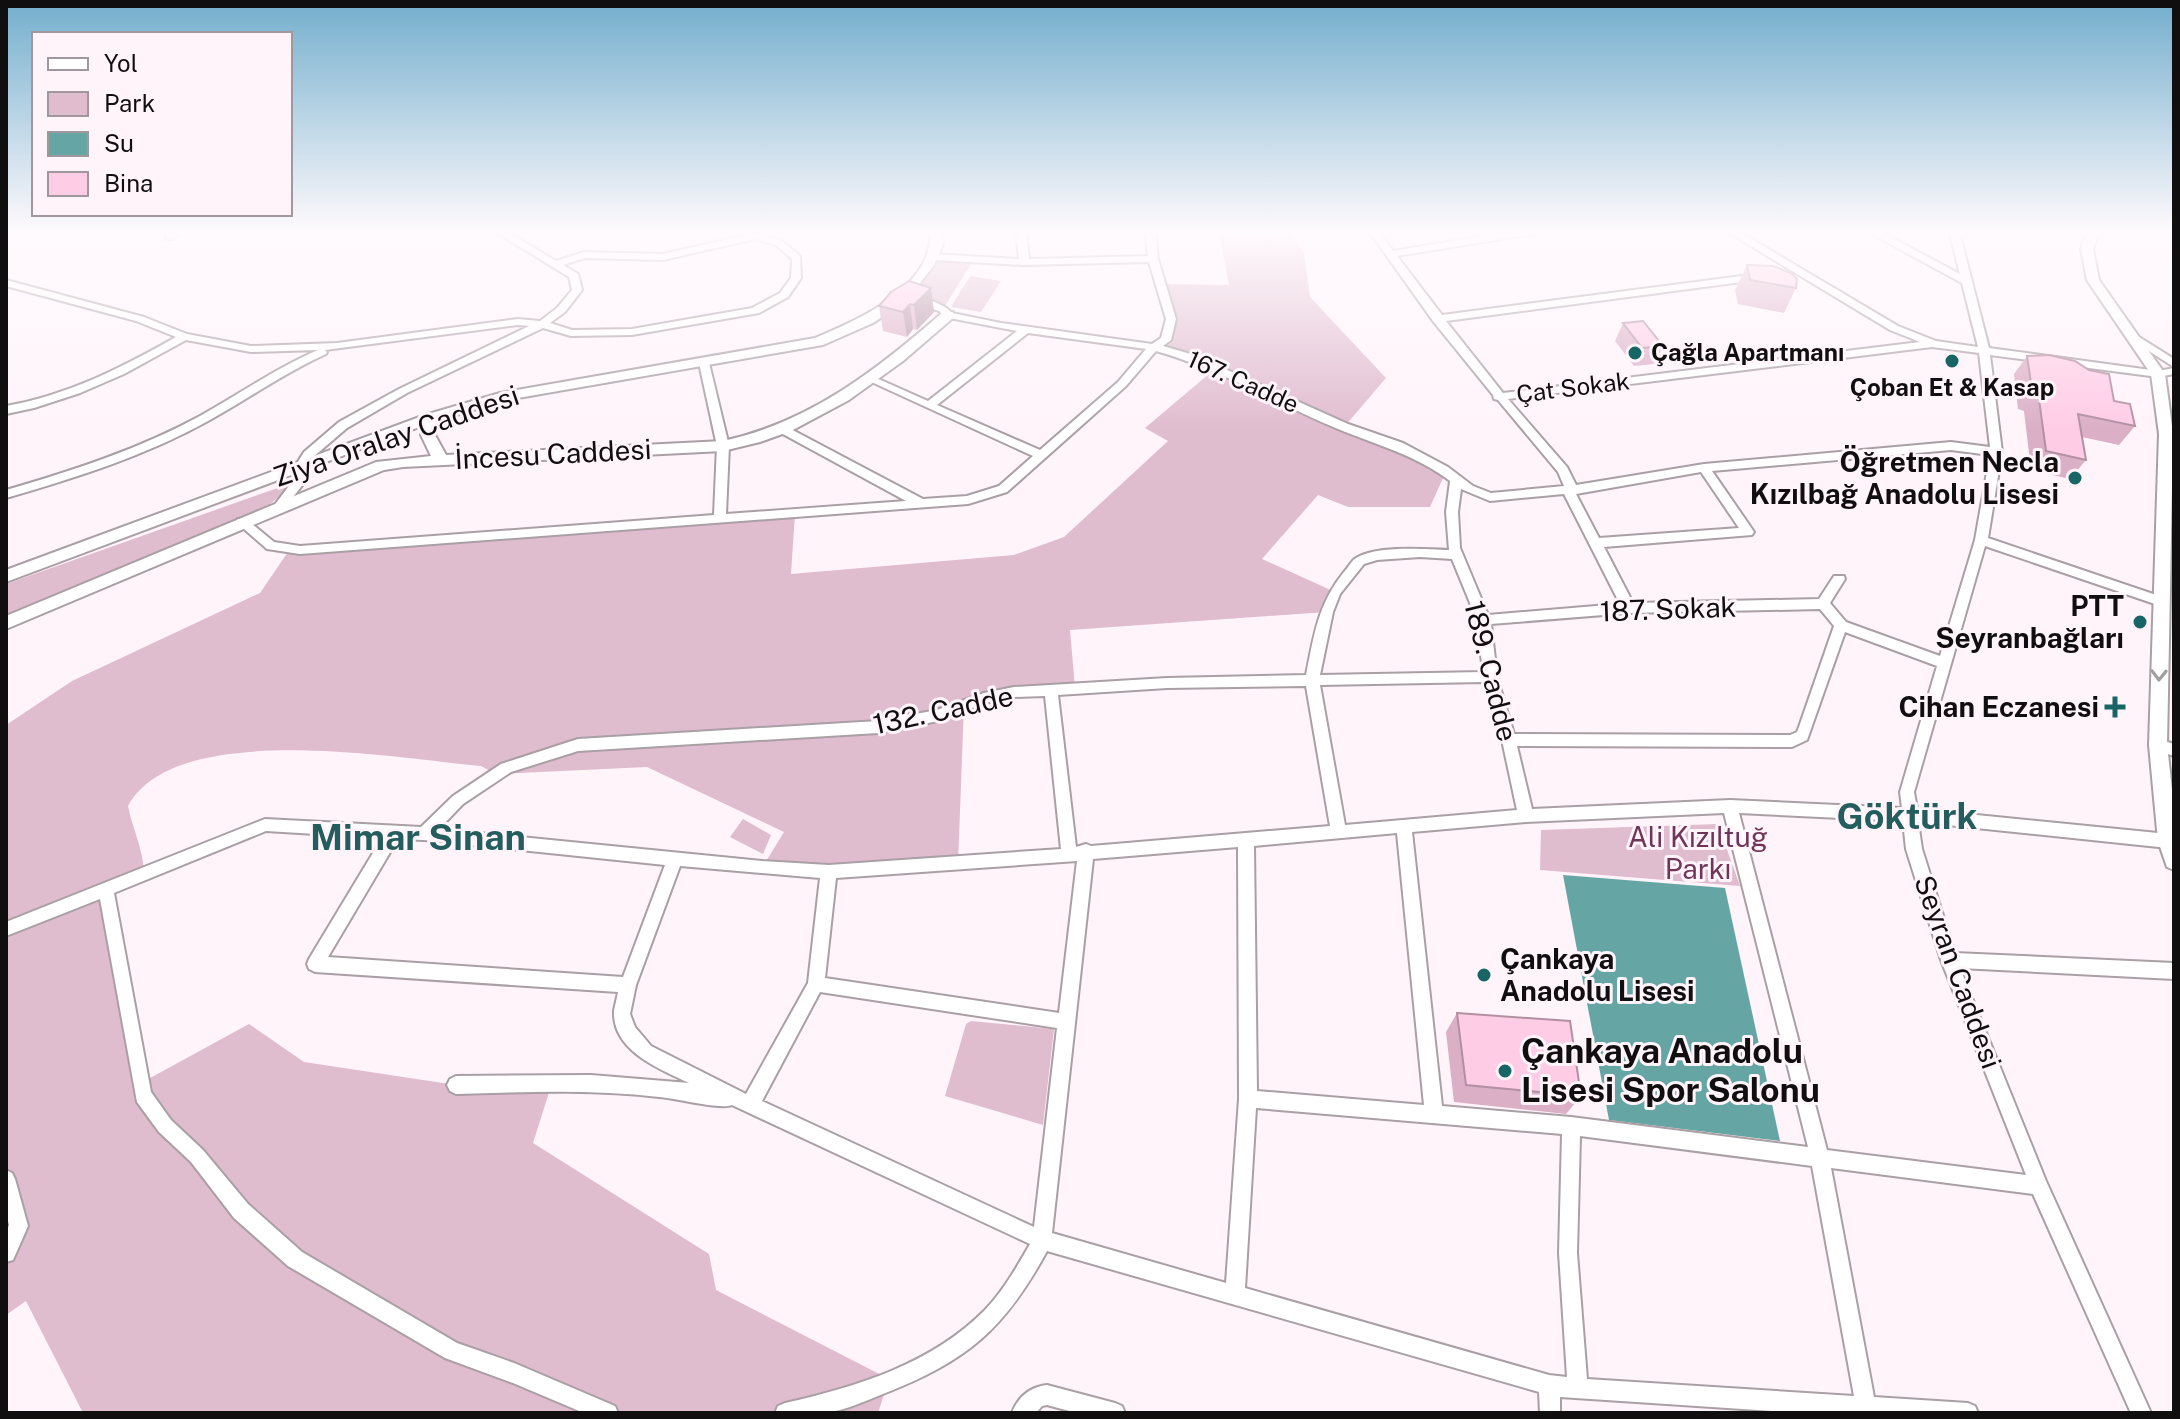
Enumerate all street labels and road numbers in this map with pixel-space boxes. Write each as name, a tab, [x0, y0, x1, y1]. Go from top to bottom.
street label: 167. Cadde	[1183, 344, 1303, 418]
street label: Çat Sokak	[1515, 366, 1631, 408]
street label: Ziya Oralay Caddesi	[269, 378, 523, 493]
street label: İncesu Caddesi	[454, 432, 652, 475]
street label: 187. Sokak	[1599, 590, 1737, 627]
street label: 189. Cadde	[1458, 597, 1525, 745]
street label: 132. Cadde	[870, 679, 1016, 740]
street label: Seyran Caddesi	[1908, 871, 2009, 1073]

